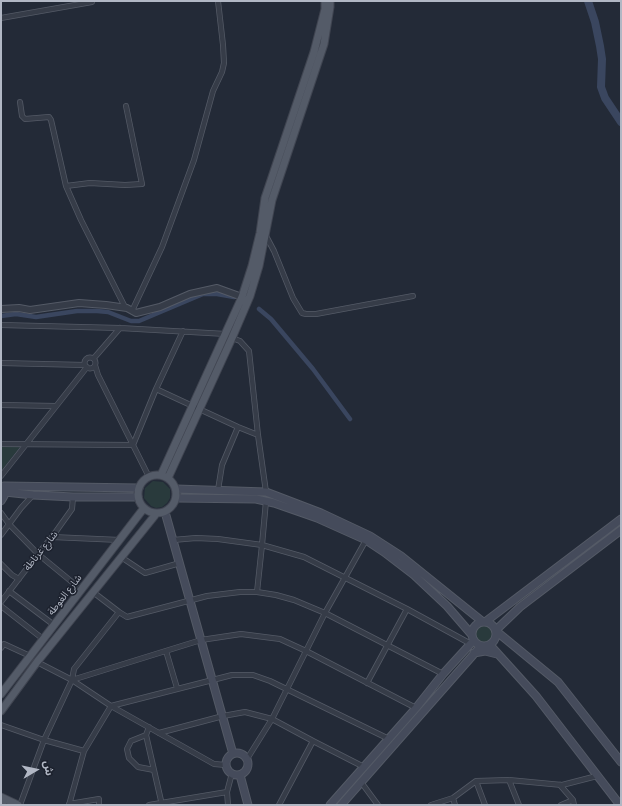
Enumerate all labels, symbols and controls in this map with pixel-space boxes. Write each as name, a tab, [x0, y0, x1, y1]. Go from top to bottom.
street label: شارع غرناطة	[21, 529, 61, 573]
street label: شارع الغوطة	[45, 572, 85, 618]
north arrow	[16, 750, 56, 790]
text: ش	[41, 760, 56, 776]

